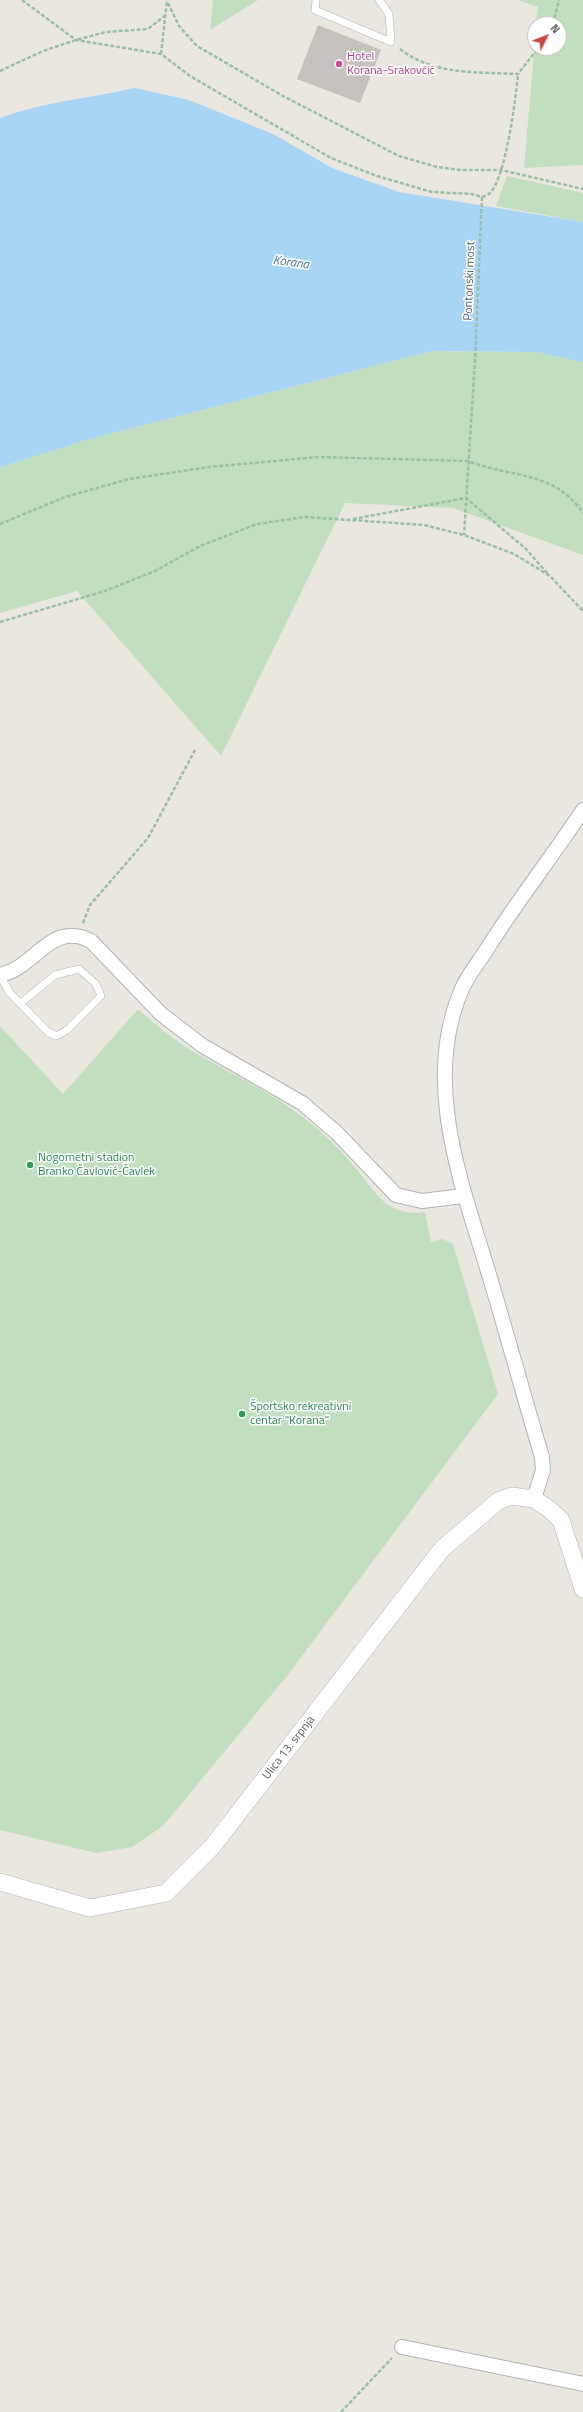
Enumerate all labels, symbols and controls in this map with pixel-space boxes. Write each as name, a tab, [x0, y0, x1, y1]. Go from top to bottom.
north arrow	[527, 16, 567, 56]
text: N	[547, 20, 564, 37]
place label: Hotel Korana-Srakovčić	[347, 50, 435, 78]
marker: Hotel Korana-Srakovčić	[334, 59, 344, 69]
street label: Pontonski most	[461, 241, 479, 321]
water label: Korana	[272, 253, 310, 273]
place label: Nogometni stadion Branko Čavlović-Čavlek	[38, 1151, 155, 1179]
marker: Nogometni stadion Branko Čavlović-Čavlek	[25, 1160, 35, 1170]
place label: Športsko rekreativni centar "Korana"	[250, 1400, 351, 1428]
marker: Športsko rekreativni centar "Korana"	[237, 1409, 247, 1419]
street label: Ulica 13. srpnja	[260, 1713, 318, 1783]

